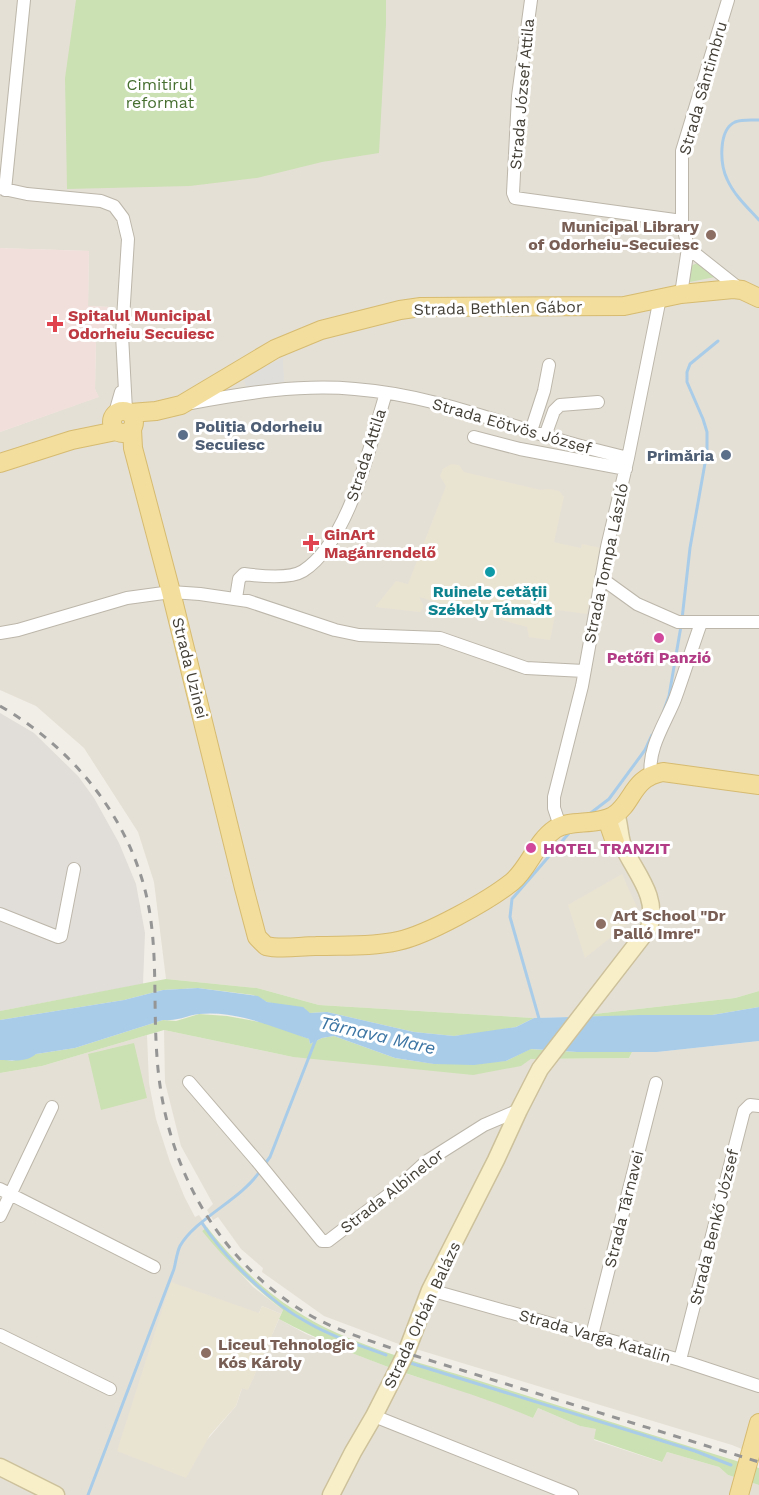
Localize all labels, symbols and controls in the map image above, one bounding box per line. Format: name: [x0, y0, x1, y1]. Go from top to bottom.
street label: Strada József Attila: [506, 18, 538, 170]
street label: Strada Sântimbru: [675, 19, 731, 157]
park label: Cimitirul reformat: [126, 75, 194, 112]
place label: Municipal Library of Odorheiu-Secuiesc: [528, 217, 700, 254]
marker: Municipal Library of Odorheiu-Secuiesc: [704, 228, 718, 242]
street label: Strada Bethlen Gábor: [413, 297, 583, 319]
place label: Spitalul Municipal Odorheiu Secuiesc: [68, 306, 215, 343]
marker: Spitalul Municipal Odorheiu Secuiesc: [46, 315, 64, 333]
street label: Strada Eötvös József: [430, 394, 595, 458]
street label: Strada Attila: [342, 406, 390, 504]
place label: Poliția Odorheiu Secuiesc: [195, 417, 322, 454]
marker: Poliția Odorheiu Secuiesc: [176, 428, 190, 442]
place label: Primăria: [647, 446, 715, 465]
marker: Primăria: [719, 448, 733, 462]
street label: Strada Tompa László: [580, 481, 632, 645]
place label: GinArt Magánrendelő: [324, 525, 437, 562]
marker: GinArt Magánrendelő: [302, 534, 320, 552]
marker: Ruinele cetății Székely Támadt: [483, 565, 497, 579]
place label: Ruinele cetății Székely Támadt: [428, 582, 552, 619]
street label: Strada Uzinei: [168, 615, 212, 721]
marker: Petőfi Panzió: [652, 631, 666, 645]
place label: Petőfi Panzió: [607, 648, 712, 667]
place label: HOTEL TRANZIT: [543, 839, 671, 858]
marker: HOTEL TRANZIT: [524, 841, 538, 855]
place label: Art School "Dr Palló Imre": [613, 906, 726, 943]
marker: Art School "Dr Palló Imre": [594, 917, 608, 931]
water label: Târnava Mare: [318, 1011, 438, 1059]
street label: Strada Albinelor: [337, 1145, 448, 1237]
street label: Strada Benkő József: [685, 1146, 743, 1307]
street label: Strada Târnavei: [600, 1148, 648, 1270]
street label: Strada Orbán Balázs: [380, 1239, 464, 1391]
street label: Strada Varga Katalin: [517, 1305, 673, 1367]
place label: Liceul Tehnologic Kós Károly: [218, 1335, 355, 1372]
marker: Liceul Tehnologic Kós Károly: [199, 1346, 213, 1360]

